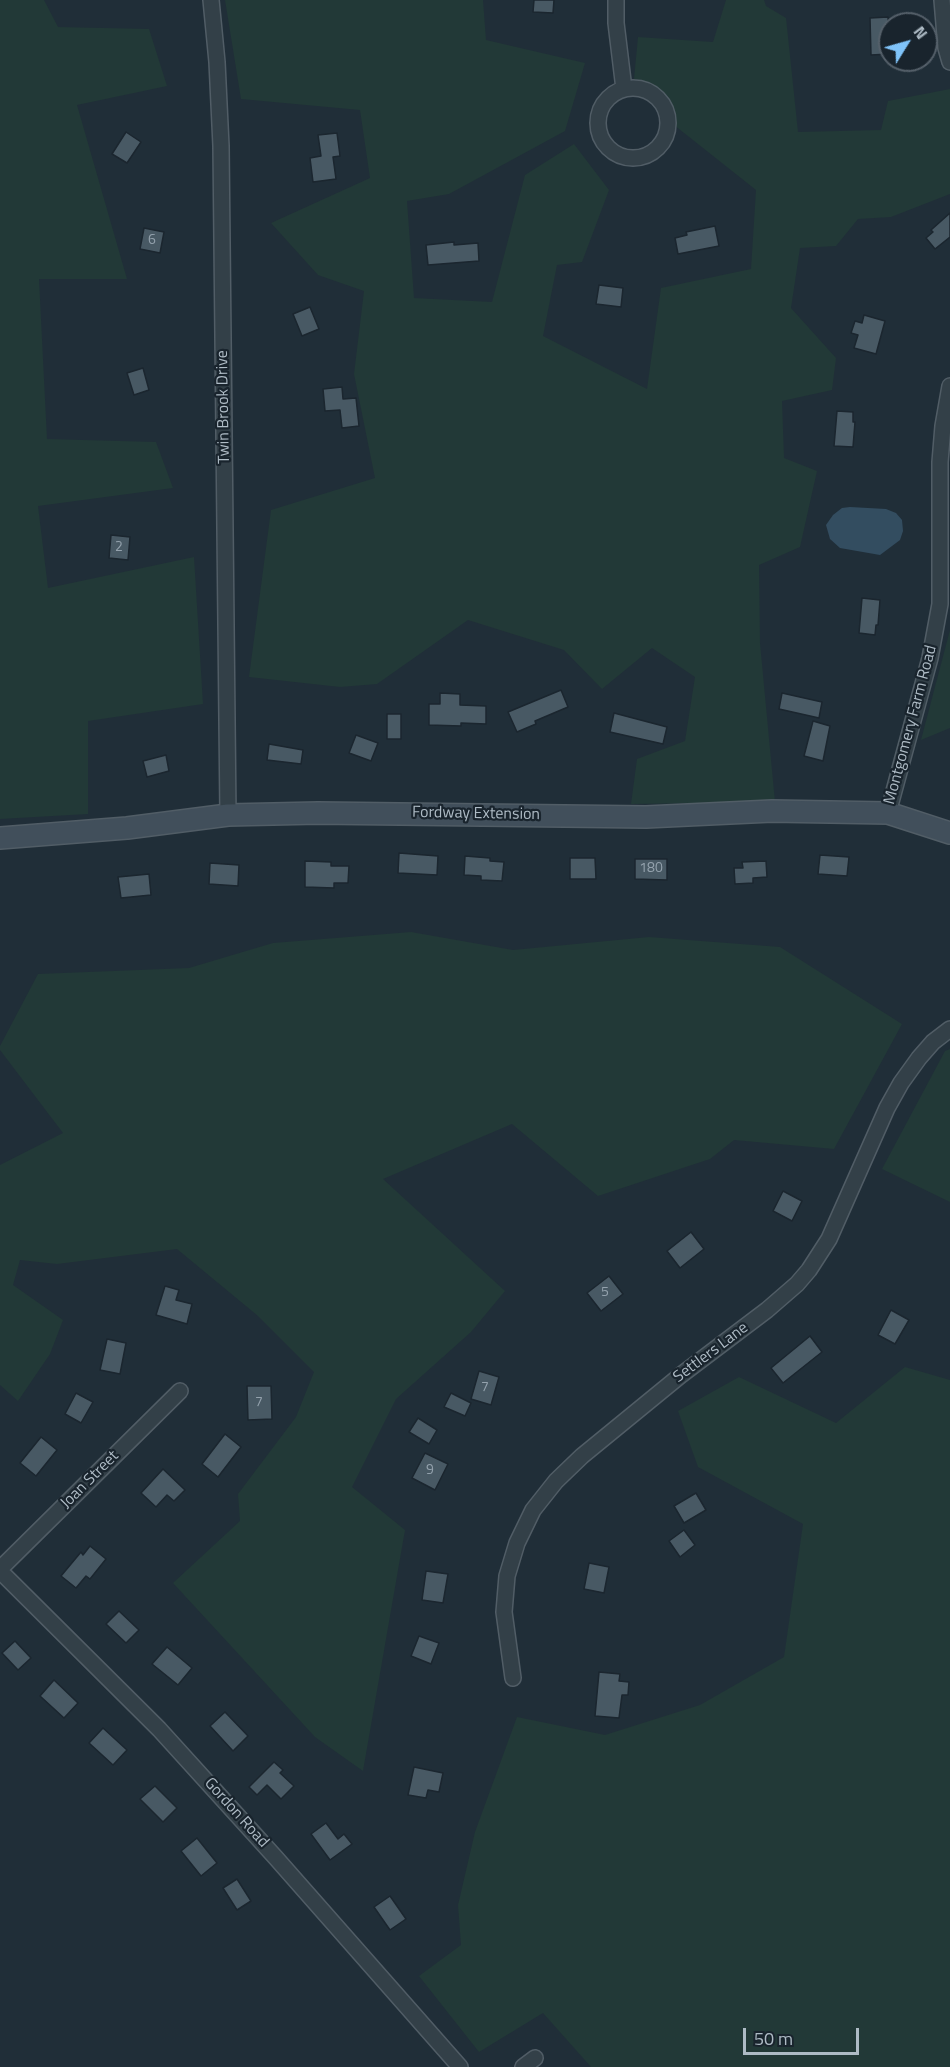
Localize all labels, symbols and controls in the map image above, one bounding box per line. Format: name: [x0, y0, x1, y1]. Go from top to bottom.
north arrow: [878, 12, 938, 72]
text: N: [908, 21, 934, 44]
house number: 6: [148, 233, 156, 249]
street label: Twin Brook Drive: [213, 350, 235, 464]
house number: 2: [115, 540, 123, 556]
street label: Montgomery Farm Road: [881, 643, 941, 807]
street label: Fordway Extension: [412, 803, 540, 825]
house number: 180: [639, 861, 663, 877]
house number: 5: [601, 1285, 609, 1301]
street label: Settlers Lane: [670, 1319, 752, 1387]
house number: 7: [481, 1380, 489, 1396]
house number: 7: [255, 1395, 263, 1411]
street label: Joan Street: [57, 1447, 123, 1513]
house number: 9: [426, 1463, 434, 1479]
street label: Gordon Road: [200, 1774, 272, 1852]
scale bar: [746, 2016, 862, 2054]
text: 50 m: [754, 2025, 793, 2052]

